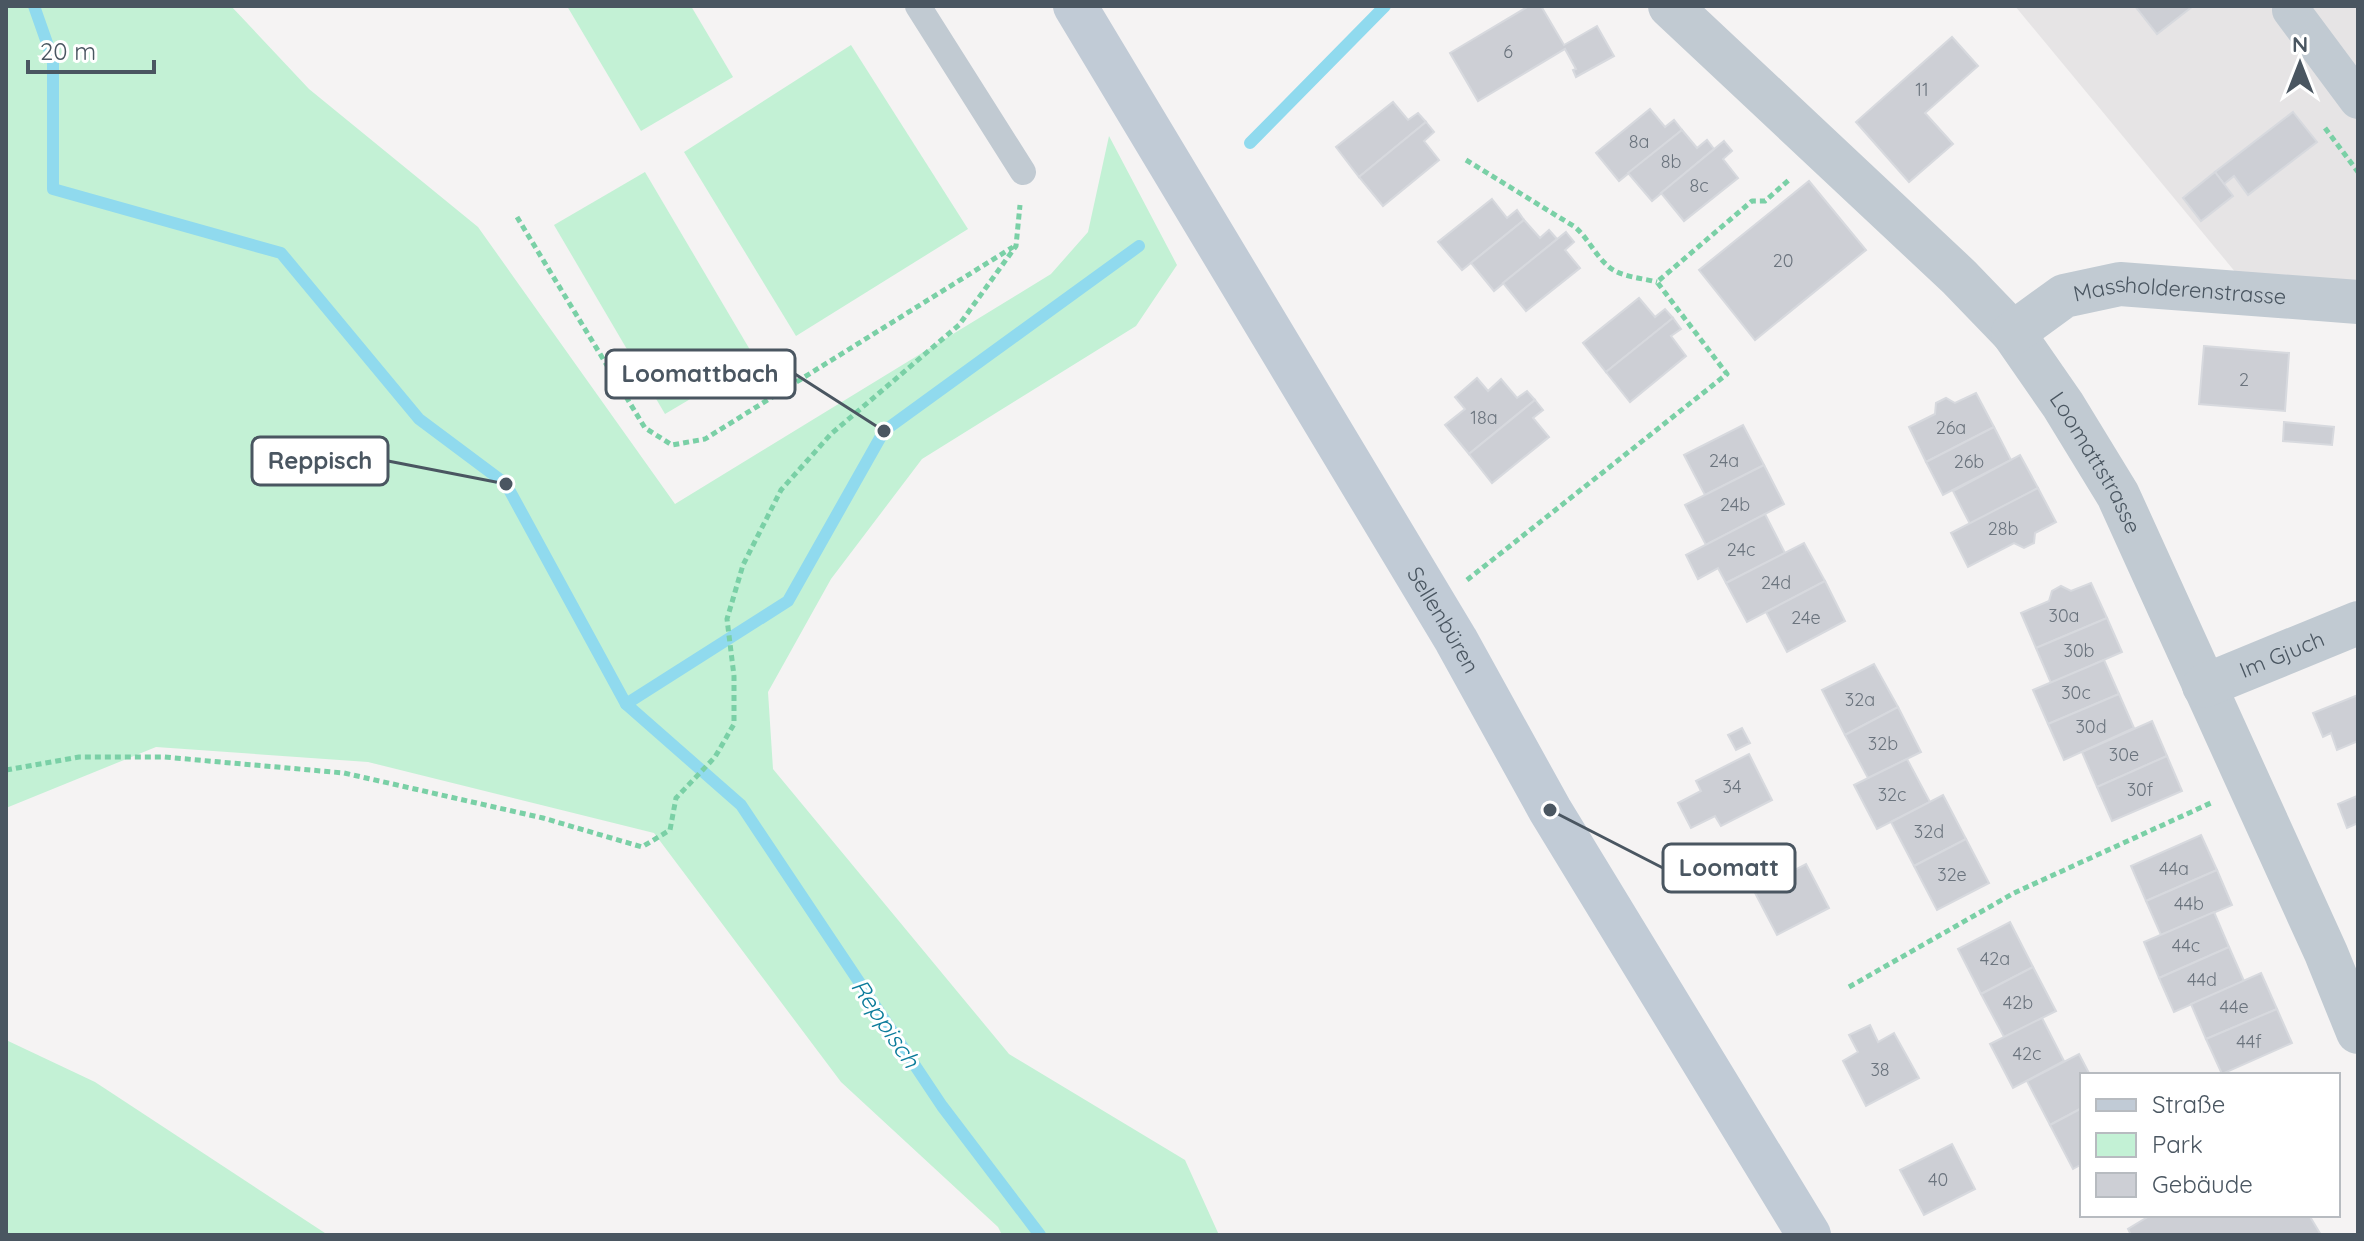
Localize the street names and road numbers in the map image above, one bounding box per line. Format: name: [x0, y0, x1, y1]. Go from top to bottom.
street label: Massholderenstrasse: [2071, 269, 2287, 311]
street label: Loomattstrasse: [2044, 386, 2148, 538]
street label: Sellenbüren: [1401, 562, 1486, 678]
street label: Im Gjuch: [2235, 624, 2328, 684]

